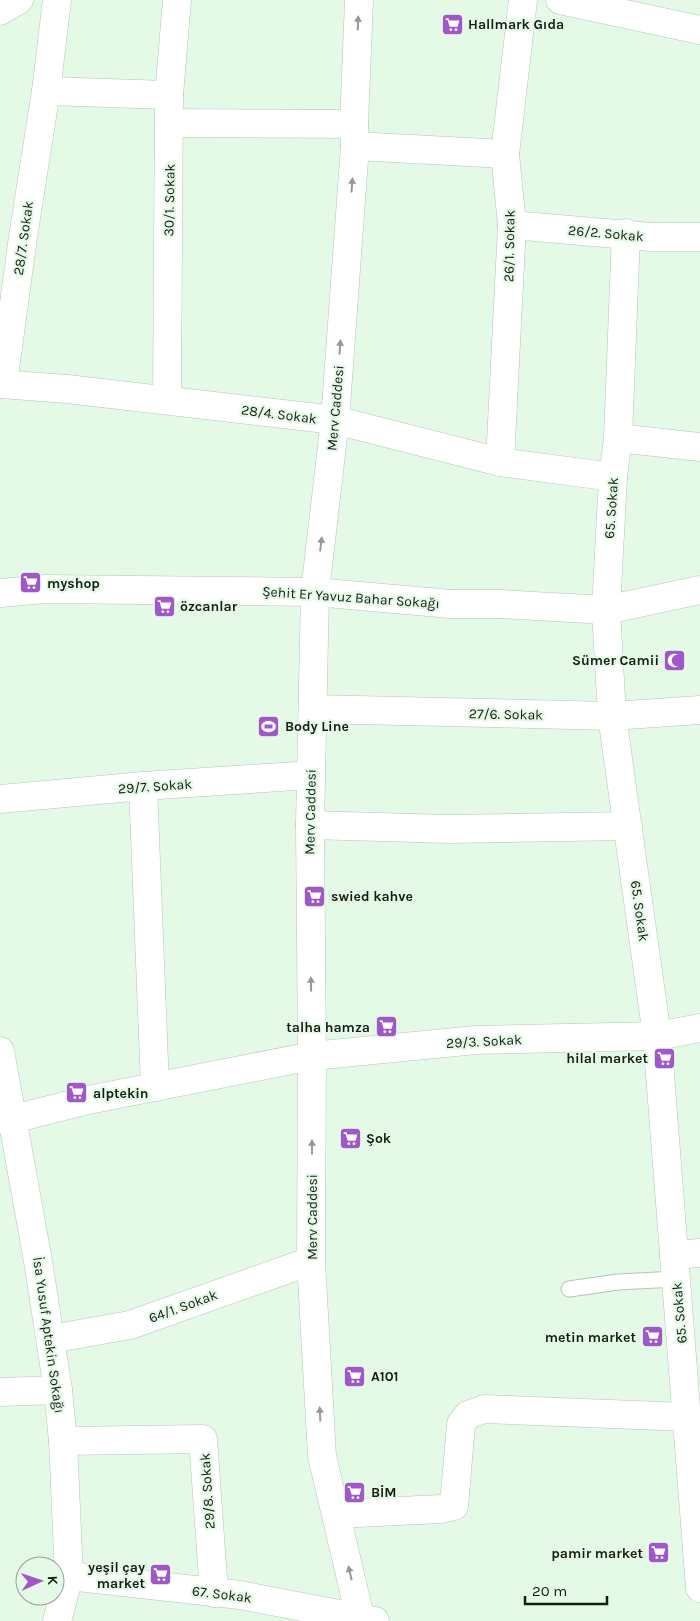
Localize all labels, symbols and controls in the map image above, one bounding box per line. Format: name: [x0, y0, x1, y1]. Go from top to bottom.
supermarket icon: Hallmark Gıda: [440, 12, 464, 36]
one-way arrow: [355, 15, 363, 31]
place label: Hallmark Gıda: [468, 16, 564, 33]
street label: 30/1. Sokak: [160, 163, 179, 236]
one-way arrow: [348, 177, 356, 193]
street label: 28/7. Sokak: [10, 200, 37, 276]
street label: 26/1. Sokak: [500, 210, 519, 282]
street label: 26/2. Sokak: [568, 222, 645, 245]
one-way arrow: [337, 339, 345, 355]
street label: Merv Caddesi: [323, 364, 348, 452]
street label: 28/4. Sokak: [240, 401, 318, 428]
street label: 65. Sokak: [601, 477, 622, 539]
one-way arrow: [317, 535, 325, 551]
supermarket icon: myshop: [19, 571, 43, 595]
place label: myshop: [47, 575, 100, 592]
street label: Şehit Er Yavuz Bahar Sokağı: [262, 583, 440, 612]
supermarket icon: özcanlar: [152, 594, 176, 618]
place label: özcanlar: [180, 598, 238, 615]
mosque icon: Sümer Camii: [663, 648, 687, 672]
place label: Sümer Camii: [572, 652, 659, 669]
street label: 27/6. Sokak: [469, 705, 543, 724]
sports icon: Body Line: [257, 714, 281, 738]
place label: Body Line: [285, 718, 349, 735]
street label: Merv Caddesi: [301, 769, 320, 855]
street label: 29/7. Sokak: [117, 775, 193, 798]
street label: 65. Sokak: [627, 880, 652, 943]
supermarket icon: swied kahve: [303, 884, 327, 908]
place label: swied kahve: [331, 888, 413, 905]
one-way arrow: [307, 976, 315, 992]
supermarket icon: talha hamza: [374, 1015, 398, 1039]
place label: talha hamza: [286, 1019, 370, 1036]
street label: 29/3. Sokak: [446, 1031, 523, 1052]
supermarket icon: hilal market: [652, 1046, 676, 1070]
place label: hilal market: [566, 1050, 648, 1067]
supermarket icon: alptekin: [65, 1081, 89, 1105]
place label: alptekin: [93, 1085, 149, 1102]
supermarket icon: Şok: [338, 1126, 362, 1150]
place label: Şok: [366, 1130, 392, 1147]
one-way arrow: [308, 1139, 316, 1155]
street label: Merv Caddesi: [304, 1174, 321, 1260]
street label: İsa Yusuf Aptekin Sokağı: [29, 1256, 68, 1414]
street label: 65. Sokak: [668, 1282, 691, 1344]
street label: 64/1. Sokak: [146, 1286, 220, 1327]
supermarket icon: metin market: [640, 1325, 664, 1349]
place label: metin market: [545, 1329, 636, 1346]
supermarket icon: A101: [343, 1364, 367, 1388]
place label: A101: [371, 1368, 399, 1385]
one-way arrow: [316, 1406, 324, 1422]
street label: 29/8. Sokak: [196, 1452, 219, 1530]
supermarket icon: BİM: [343, 1480, 367, 1504]
place label: BİM: [371, 1484, 397, 1501]
supermarket icon: pamir market: [647, 1541, 671, 1565]
place label: pamir market: [551, 1545, 643, 1562]
north arrow: [15, 1556, 65, 1606]
place label: yeşil çay market: [88, 1559, 145, 1592]
supermarket icon: yeşil çay market: [149, 1563, 173, 1587]
one-way arrow: [346, 1566, 354, 1581]
scale bar: [525, 1574, 608, 1606]
text: K: [44, 1575, 61, 1586]
street label: 67. Sokak: [191, 1582, 253, 1607]
text: 20 m: [532, 1582, 567, 1600]

